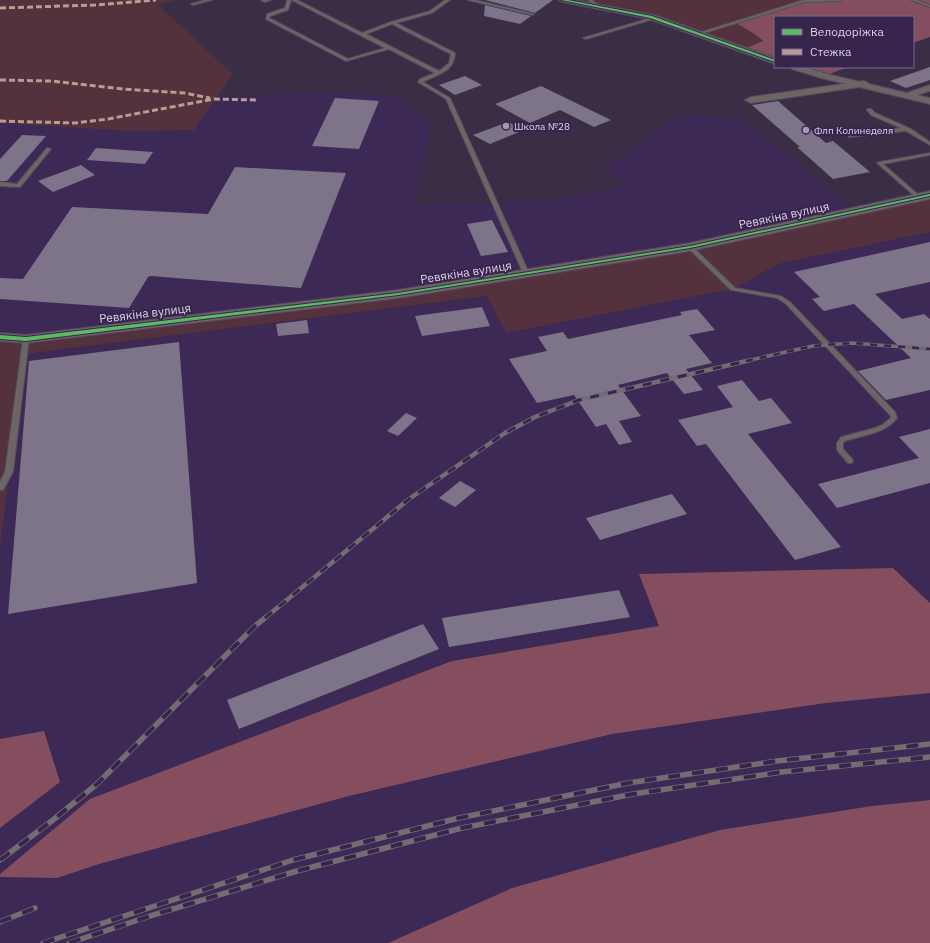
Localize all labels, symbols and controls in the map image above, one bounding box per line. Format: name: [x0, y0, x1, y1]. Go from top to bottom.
legend: [774, 16, 914, 68]
text: Велодоріжка: [810, 24, 884, 39]
text: Стежка: [810, 44, 852, 59]
place label: Школа №28: [514, 120, 570, 133]
marker: Школа №28: [501, 121, 511, 131]
place label: Флп Колинеделя: [814, 124, 893, 137]
marker: Флп Колинеделя: [801, 125, 811, 135]
street label: Ревякіна вулиця: [737, 198, 831, 232]
street label: Ревякіна вулиця: [419, 257, 513, 287]
street label: Ревякіна вулиця: [98, 300, 192, 326]

